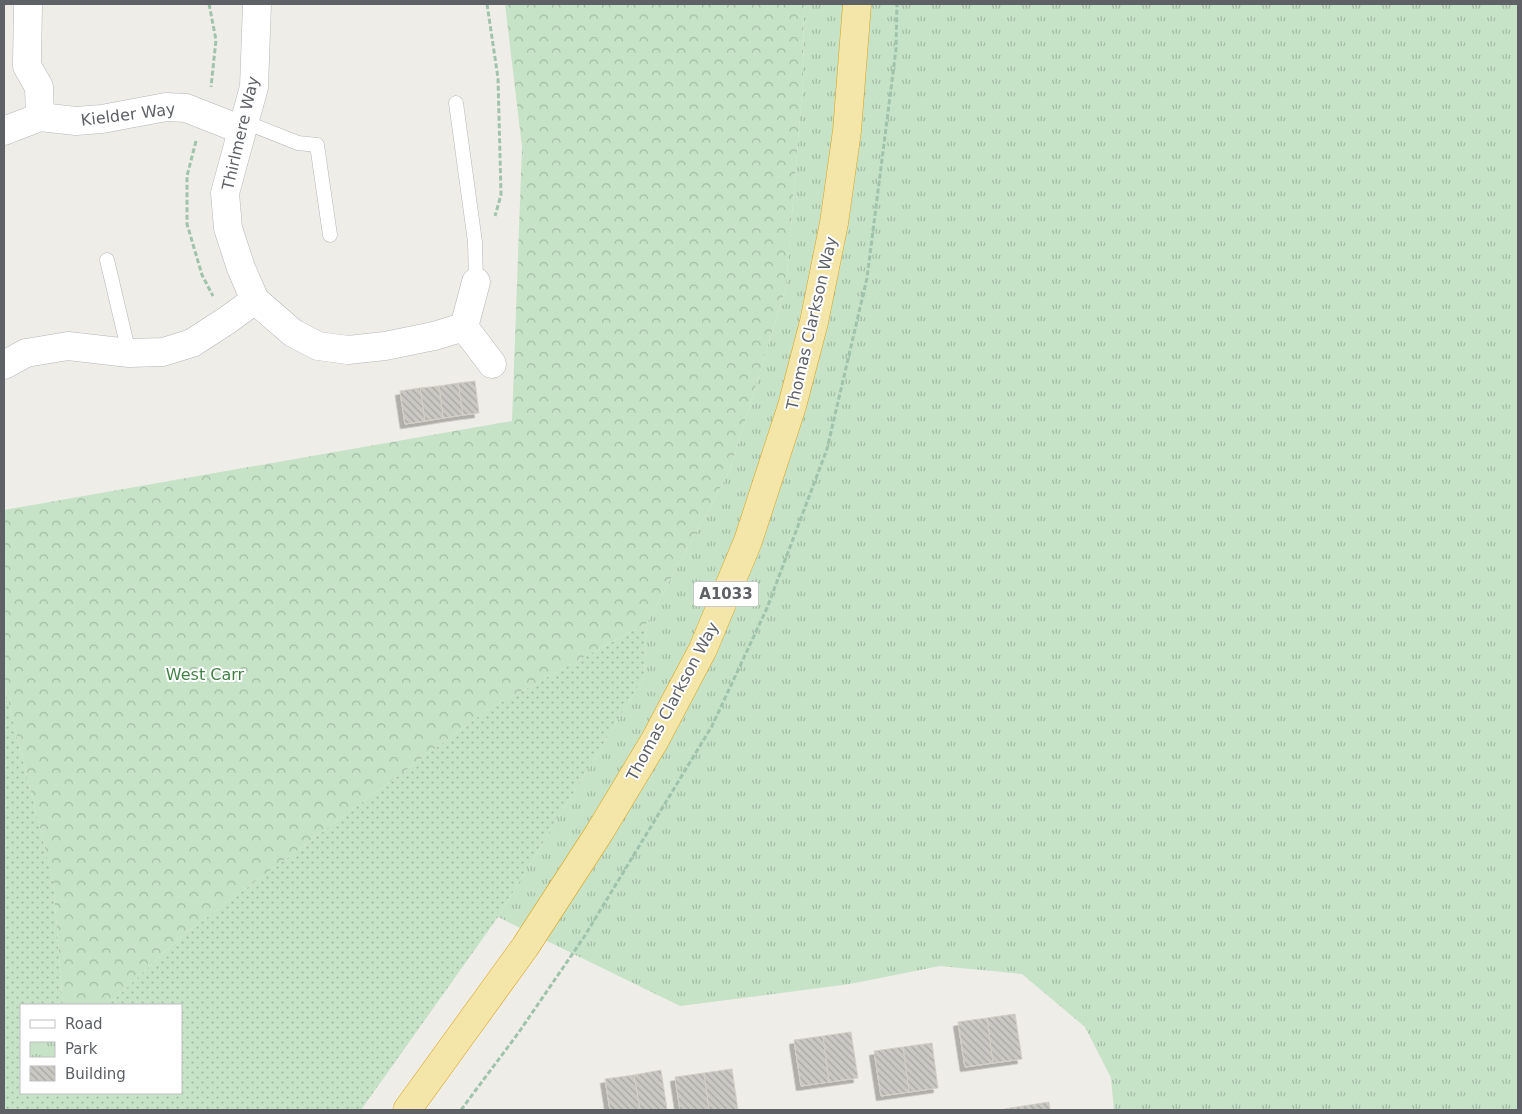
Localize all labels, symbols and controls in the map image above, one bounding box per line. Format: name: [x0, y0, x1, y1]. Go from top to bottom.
street label: Thirlmere Way: [218, 74, 263, 193]
street label: Kielder Way: [80, 99, 176, 130]
street label: Thomas Clarkson Way: [782, 235, 841, 413]
road number: A1033: [694, 582, 758, 606]
street label: Thomas Clarkson Way: [622, 619, 722, 785]
park label: West Carr: [166, 665, 245, 684]
legend: [20, 1004, 182, 1094]
text: Road: [65, 1015, 103, 1033]
text: Park: [65, 1040, 98, 1058]
text: Building: [65, 1065, 126, 1083]

